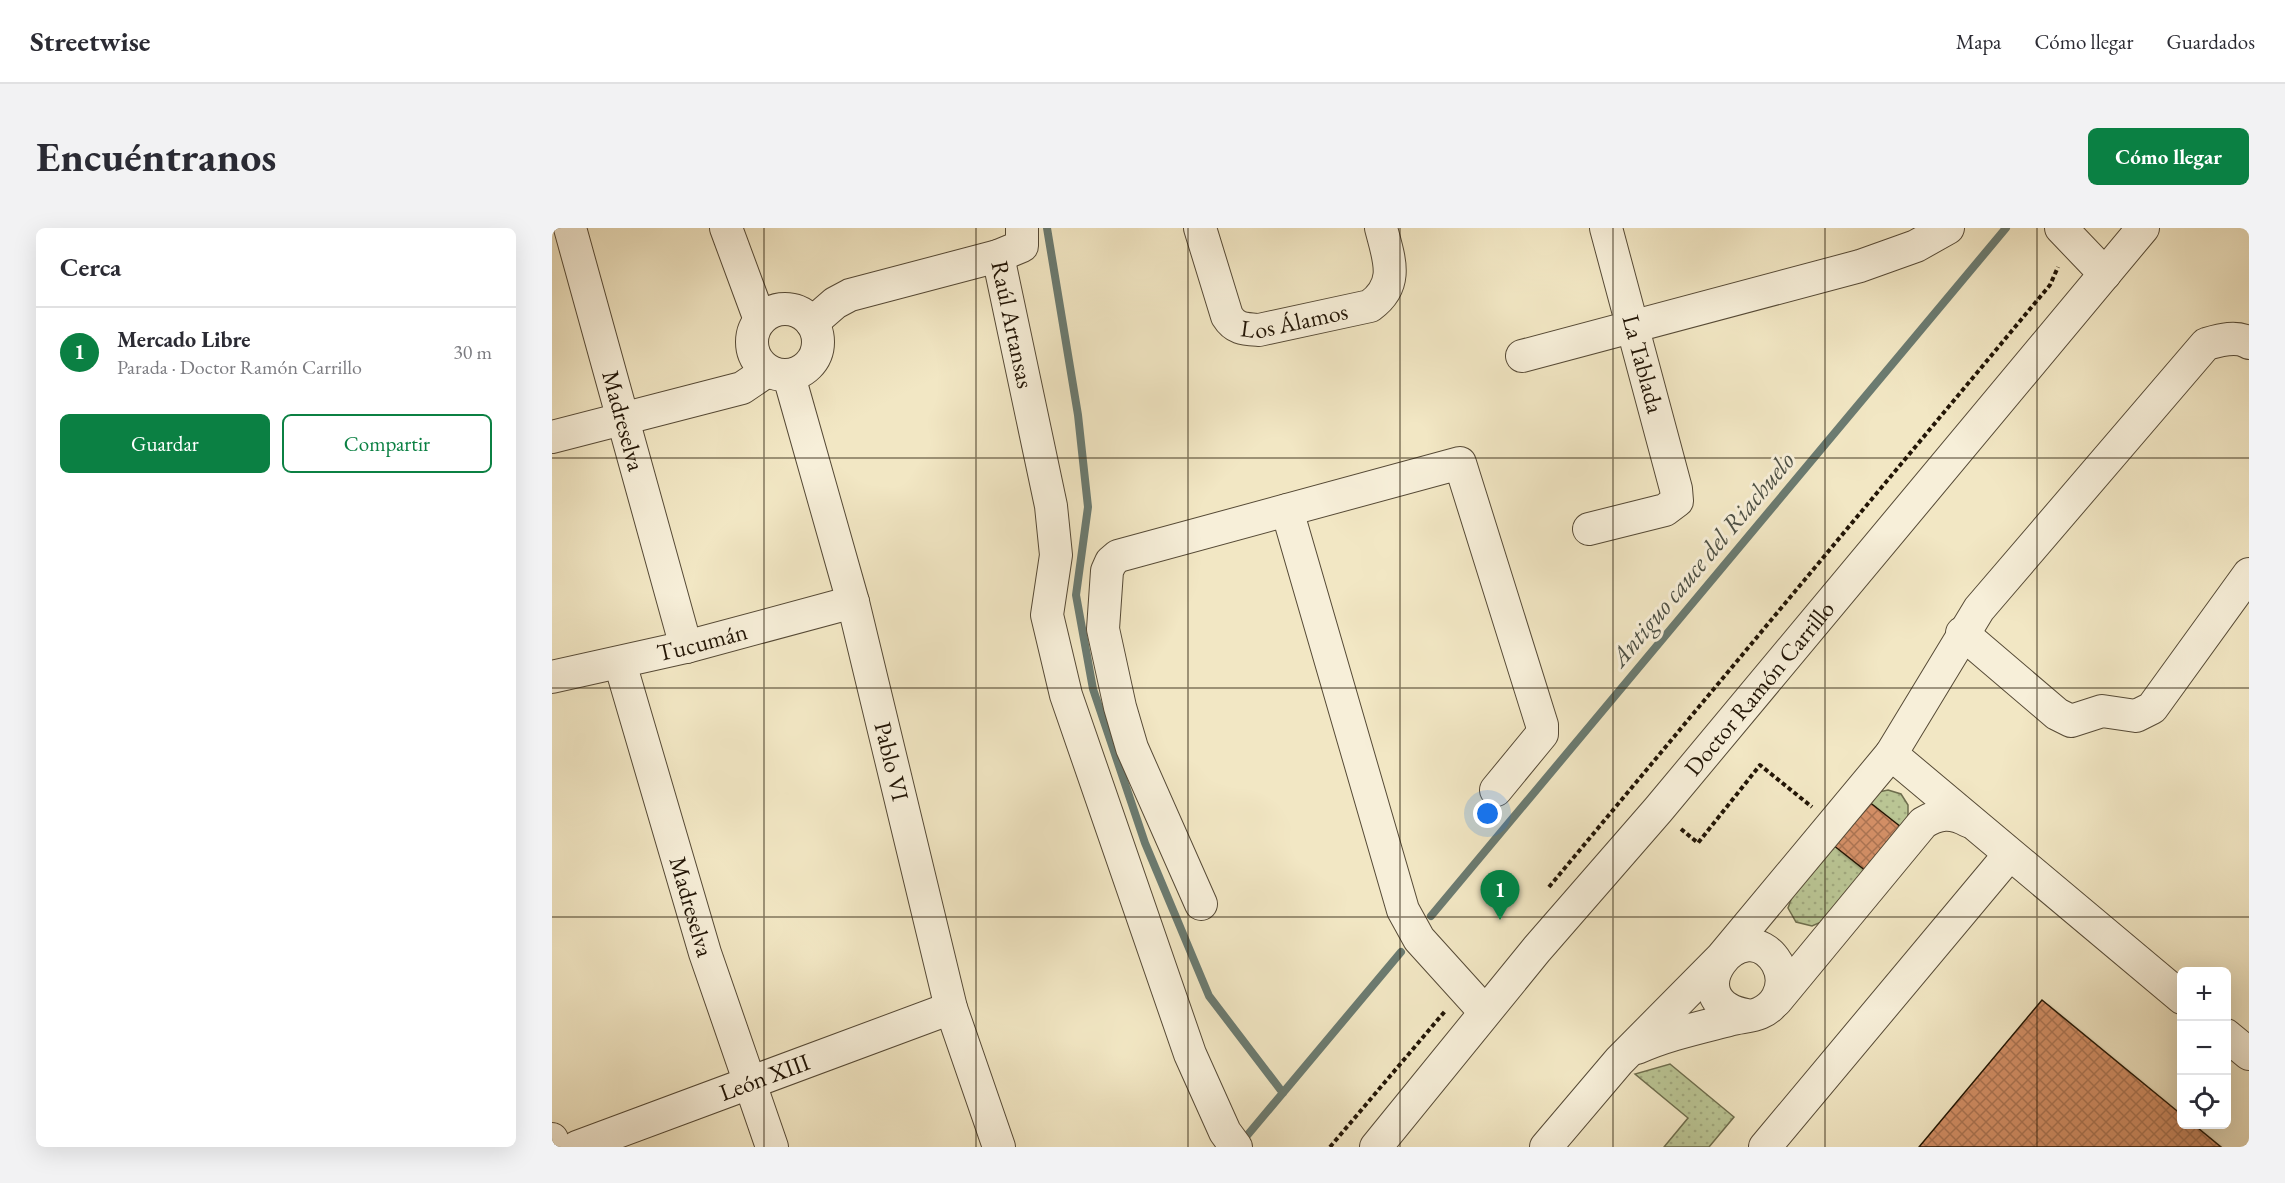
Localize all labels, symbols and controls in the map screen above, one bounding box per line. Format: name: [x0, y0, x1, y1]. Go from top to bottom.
text: Streetwise: [30, 23, 150, 59]
text: Mapa: [1956, 28, 2001, 55]
text: Cómo llegar: [2034, 28, 2133, 55]
text: Guardados: [2166, 28, 2255, 55]
button: Cómo llegar: [2088, 128, 2249, 185]
text: Encuéntranos: [36, 129, 276, 184]
text: Cerca: [60, 250, 121, 284]
street label: Raúl Artansas: [984, 258, 1042, 391]
street label: Los Álamos: [1239, 295, 1351, 346]
street label: La Tablada: [1615, 311, 1672, 417]
text: Mercado Libre: [117, 325, 251, 354]
text: 1: [74, 339, 85, 365]
text: 30 m: [453, 339, 492, 365]
text: Parada · Doctor Ramón Carrillo: [117, 354, 362, 380]
street label: Madreselva: [595, 367, 653, 475]
button: Guardar: [60, 414, 270, 473]
button: Compartir: [282, 414, 492, 473]
water label: Antiguo cauce del Riachuelo: [1601, 444, 1802, 675]
street label: Doctor Ramón Carrillo: [1677, 594, 1841, 782]
street label: Tucumán: [654, 615, 751, 668]
street label: Pablo VI: [867, 719, 916, 804]
your location: [1473, 799, 1502, 828]
street label: Madreselva: [663, 853, 721, 961]
pin: 1: [1480, 870, 1520, 920]
map controls: [2177, 967, 2231, 1129]
button: +: [2177, 967, 2231, 1021]
button: −: [2177, 1021, 2231, 1075]
street label: León XIII: [715, 1046, 814, 1108]
button: locate: [2177, 1075, 2231, 1129]

